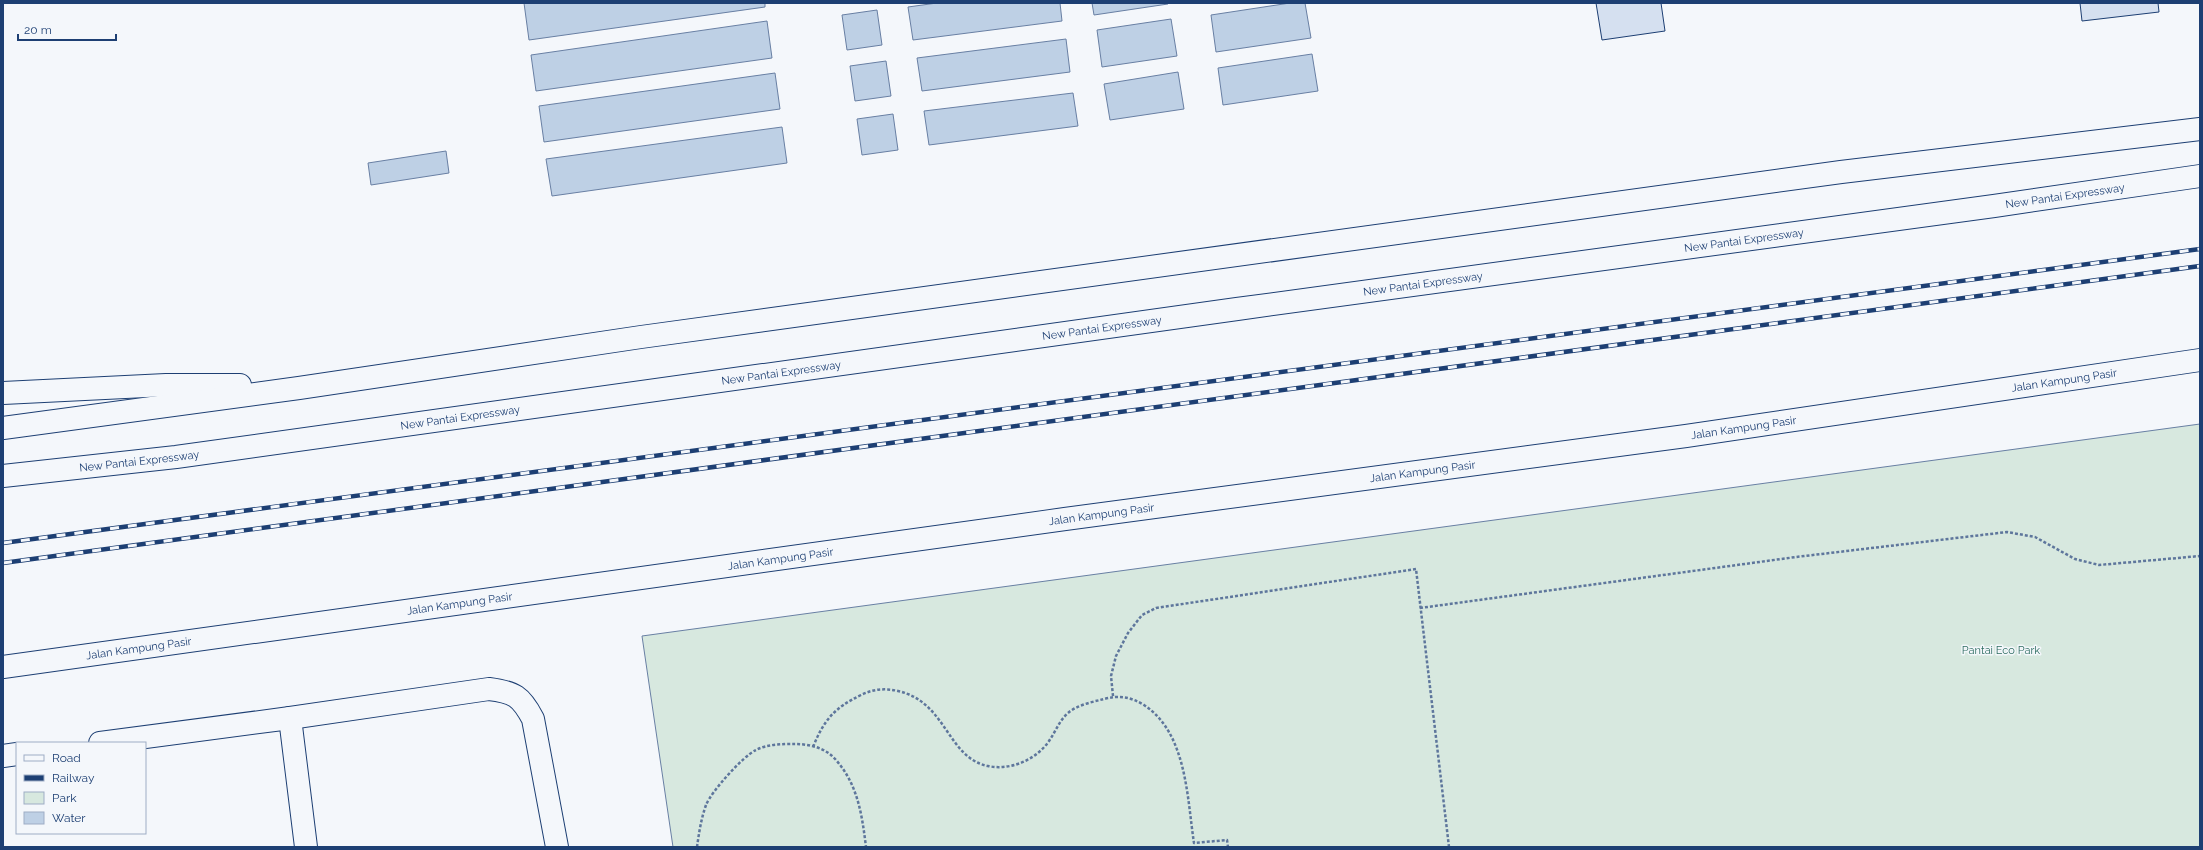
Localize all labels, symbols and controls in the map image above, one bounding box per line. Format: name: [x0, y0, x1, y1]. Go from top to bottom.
scale bar: [18, 16, 116, 42]
text: 20 m: [24, 23, 52, 37]
street label: New Pantai Expressway: [2004, 181, 2126, 211]
street label: New Pantai Expressway: [1683, 225, 1805, 255]
street label: New Pantai Expressway: [1362, 269, 1484, 298]
street label: New Pantai Expressway: [1041, 313, 1163, 343]
street label: New Pantai Expressway: [721, 358, 842, 387]
street label: Jalan Kampung Pasir: [2011, 366, 2118, 394]
street label: New Pantai Expressway: [400, 403, 521, 432]
street label: Jalan Kampung Pasir: [1690, 413, 1797, 442]
street label: New Pantai Expressway: [79, 447, 200, 474]
street label: Jalan Kampung Pasir: [1369, 458, 1476, 485]
street label: Jalan Kampung Pasir: [1048, 501, 1155, 528]
street label: Jalan Kampung Pasir: [727, 545, 834, 572]
street label: Jalan Kampung Pasir: [406, 590, 513, 617]
street label: Jalan Kampung Pasir: [85, 634, 192, 662]
park label: Pantai Eco Park: [1962, 644, 2040, 657]
legend: [16, 742, 146, 834]
text: Road: [52, 751, 81, 765]
text: Railway: [52, 771, 95, 785]
text: Park: [52, 791, 77, 805]
text: Water: [52, 811, 86, 825]

